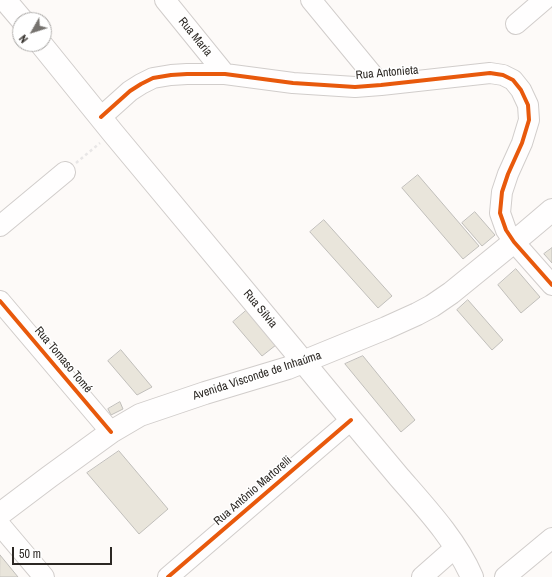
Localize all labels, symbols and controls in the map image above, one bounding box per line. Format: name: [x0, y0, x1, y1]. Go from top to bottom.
north arrow: [12, 12, 52, 52]
street label: Rua Maria: [175, 15, 215, 59]
text: N: [16, 32, 31, 46]
street label: Rua Antonieta: [355, 63, 419, 83]
street label: Rua Sílvia: [240, 287, 280, 331]
street label: Rua Tomaso Tomé: [31, 324, 95, 396]
street label: Avenida Visconde de Inhaúma: [191, 348, 323, 404]
street label: Rua Antônio Martorelli: [211, 453, 295, 529]
scale bar: [14, 539, 114, 565]
text: 50 m: [19, 546, 41, 562]

